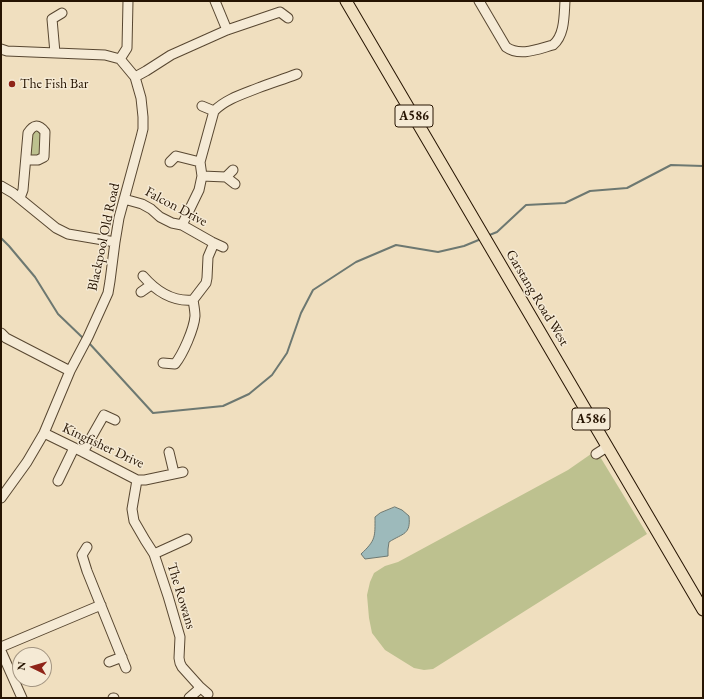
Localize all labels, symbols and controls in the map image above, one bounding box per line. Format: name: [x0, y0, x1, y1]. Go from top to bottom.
place label: The Fish Bar: [20, 76, 88, 92]
marker: The Fish Bar: [7, 79, 17, 89]
road number: A586: [395, 105, 433, 127]
street label: Blackpool Old Road: [84, 182, 124, 292]
street label: Falcon Drive: [142, 184, 210, 230]
street label: Garstang Road West: [502, 247, 572, 349]
road number: A586: [572, 408, 610, 430]
street label: Kingfisher Drive: [59, 420, 147, 472]
street label: The Rowans: [163, 561, 199, 631]
north arrow: [12, 647, 52, 687]
text: N: [14, 661, 28, 671]

